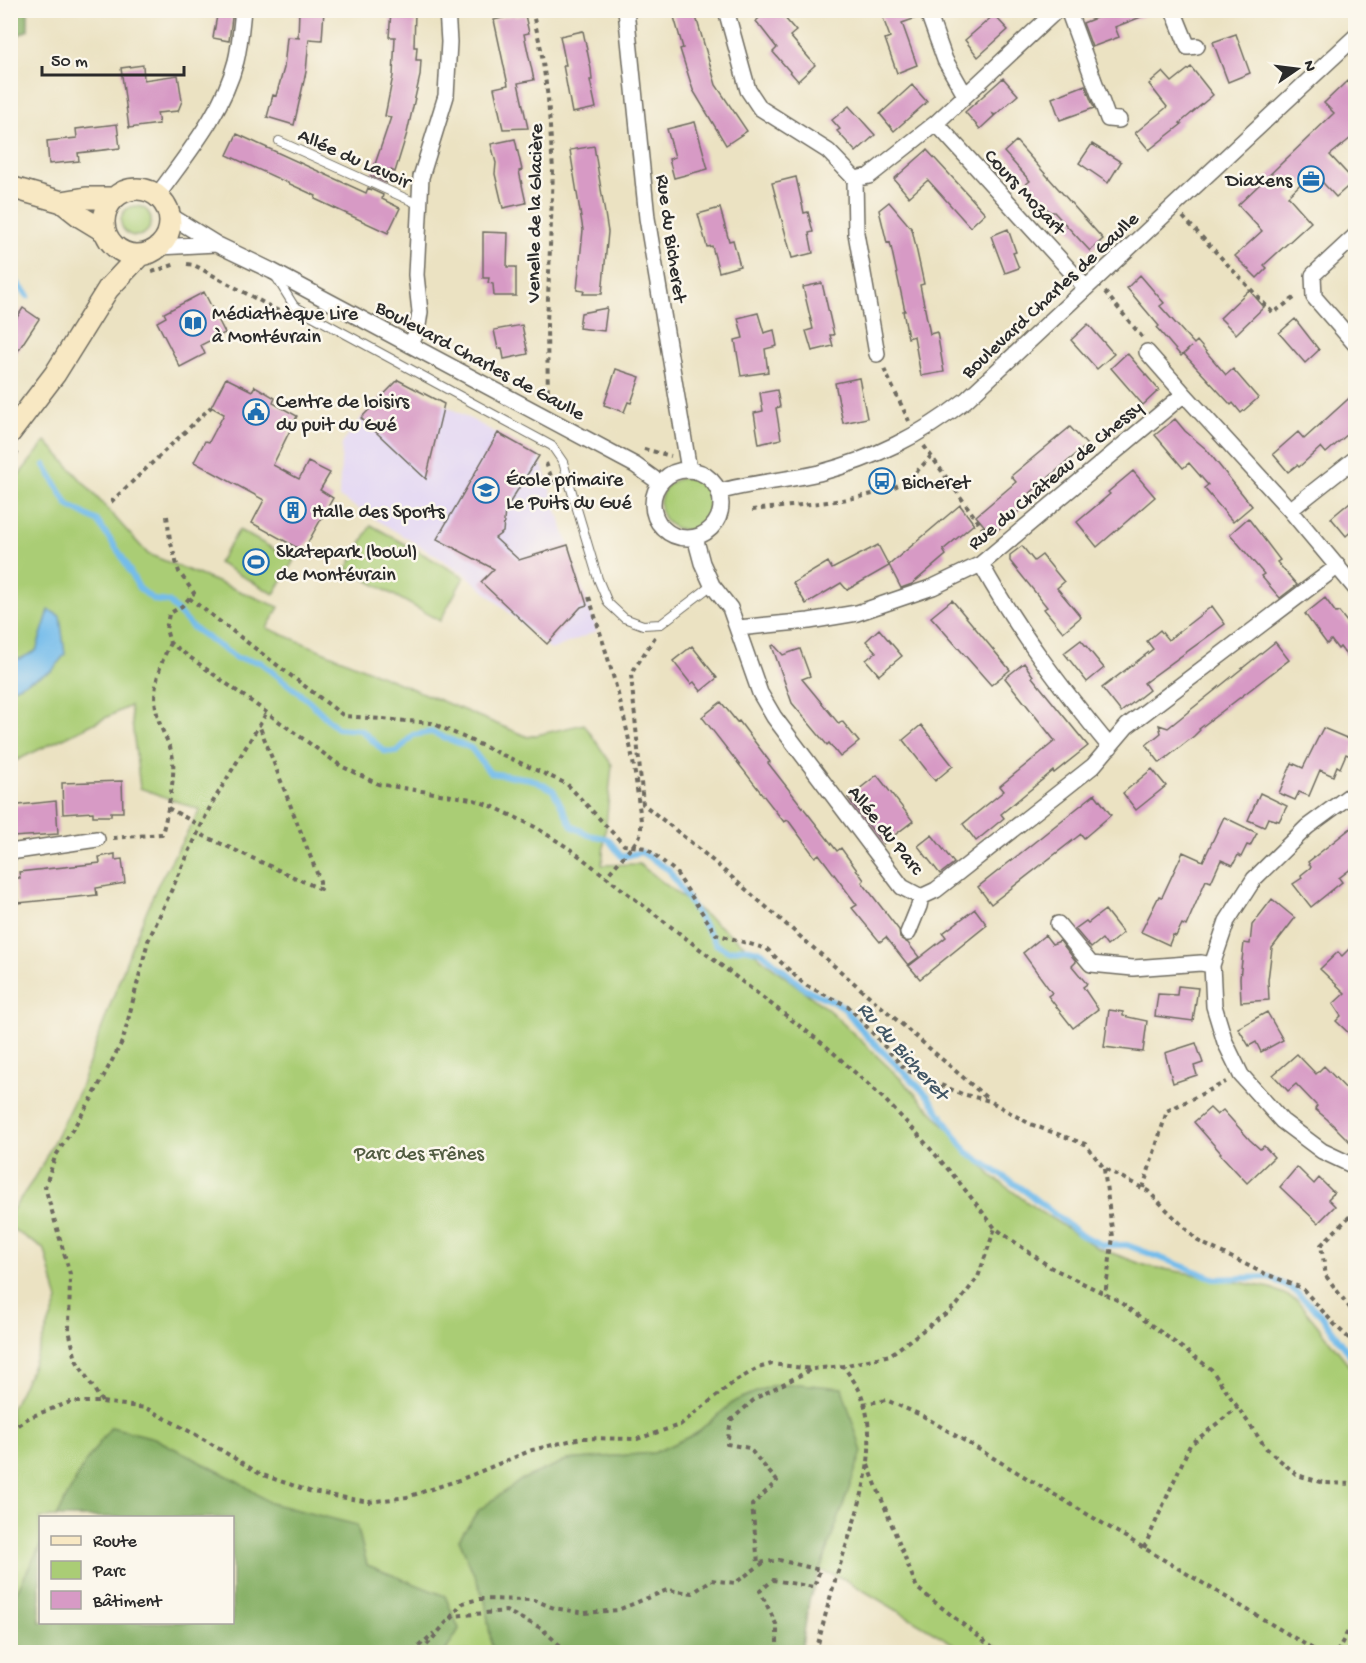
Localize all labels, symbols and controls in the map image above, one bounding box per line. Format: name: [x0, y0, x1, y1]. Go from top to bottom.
scale bar: [42, 39, 184, 77]
north arrow: [1267, 39, 1327, 99]
text: 50 m: [51, 52, 88, 73]
text: N: [1298, 59, 1319, 74]
street label: Venelle de la Glacière: [523, 123, 550, 304]
street label: Allée du Lavoir: [294, 125, 415, 196]
street label: Cours Mozart: [978, 146, 1070, 243]
office icon: Diaxens: [1296, 164, 1326, 194]
place label: Diaxens: [1224, 171, 1293, 194]
street label: Rue du Bicheret: [649, 173, 690, 306]
street label: Boulevard Charles de Gaulle: [957, 208, 1145, 385]
street label: Boulevard Charles de Gaulle: [370, 297, 589, 427]
place label: Médiathèque Lire à Montévrain: [212, 304, 359, 350]
library icon: Médiathèque Lire à Montévrain: [178, 308, 208, 338]
place label: Centre de loisirs du puit du Gué: [276, 392, 410, 438]
public building icon: Centre de loisirs du puit du Gué: [241, 397, 271, 427]
street label: Rue du Château de Chessy: [964, 397, 1148, 556]
bus stop icon: Bicheret: [867, 466, 897, 496]
place label: École primaire Le Puits du Gué: [506, 469, 632, 516]
place label: Bicheret: [901, 473, 972, 496]
school or university icon: École primaire Le Puits du Gué: [471, 475, 501, 505]
building icon: Halle des Sports: [278, 495, 308, 525]
place label: Halle des Sports: [312, 502, 445, 525]
place label: Skatepark (bowl) de Montévrain: [276, 542, 418, 588]
sports icon: Skatepark (bowl) de Montévrain: [241, 547, 271, 577]
street label: Allée du Parc: [841, 782, 928, 881]
water label: Ru du Bicheret: [851, 998, 955, 1109]
park label: Parc des Frênes: [353, 1144, 484, 1167]
legend: [39, 1516, 234, 1624]
text: Route: [93, 1532, 138, 1553]
text: Parc: [92, 1562, 126, 1583]
text: Bâtiment: [92, 1592, 163, 1613]

